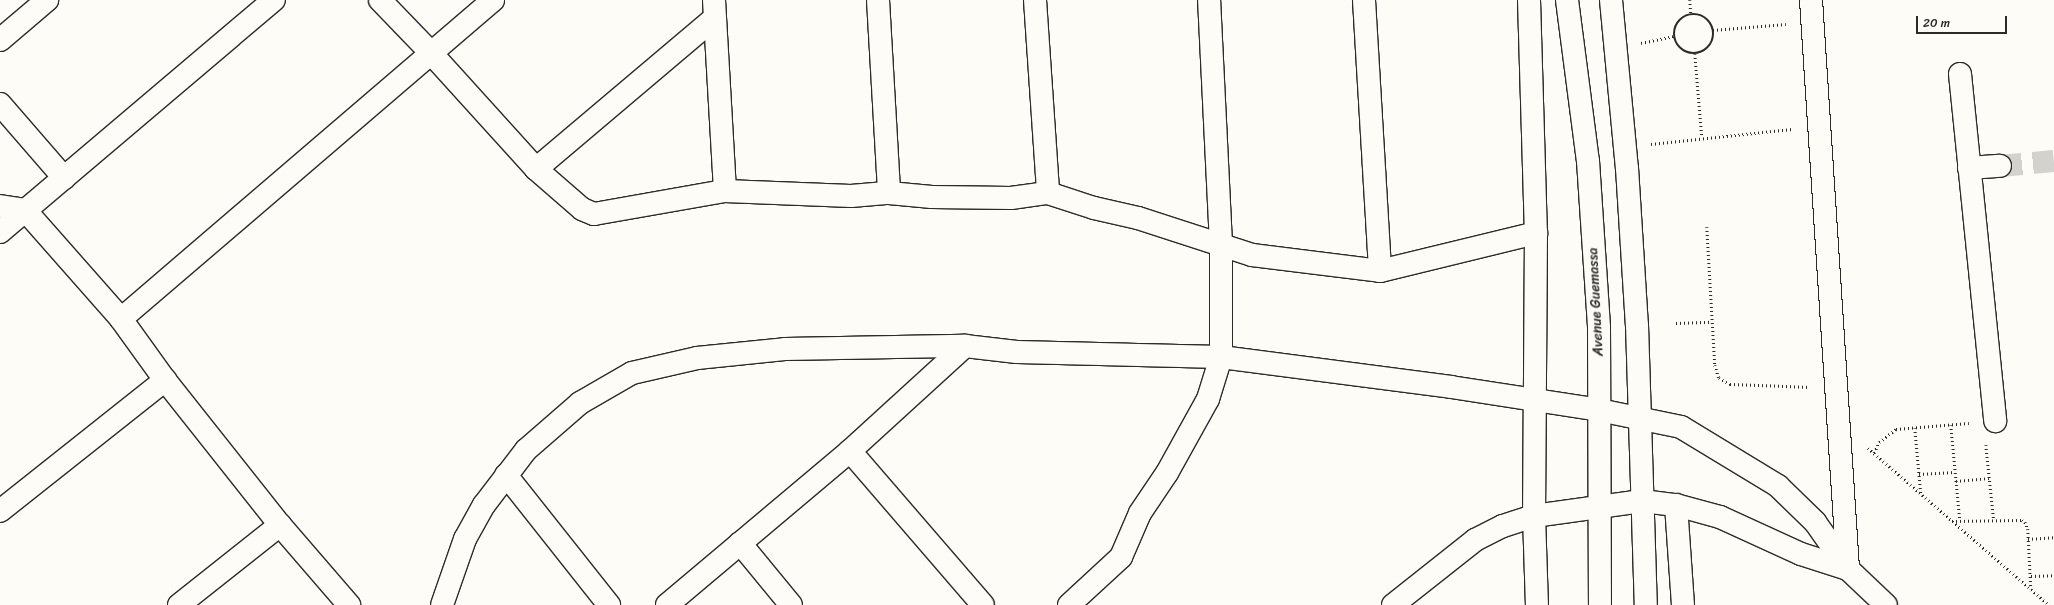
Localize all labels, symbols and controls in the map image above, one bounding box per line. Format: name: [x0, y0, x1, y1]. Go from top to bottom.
scale bar: [1918, 8, 2009, 34]
text: 20 m: [1923, 12, 1950, 34]
street label: Avenue Guemassa: [1585, 247, 1607, 357]

